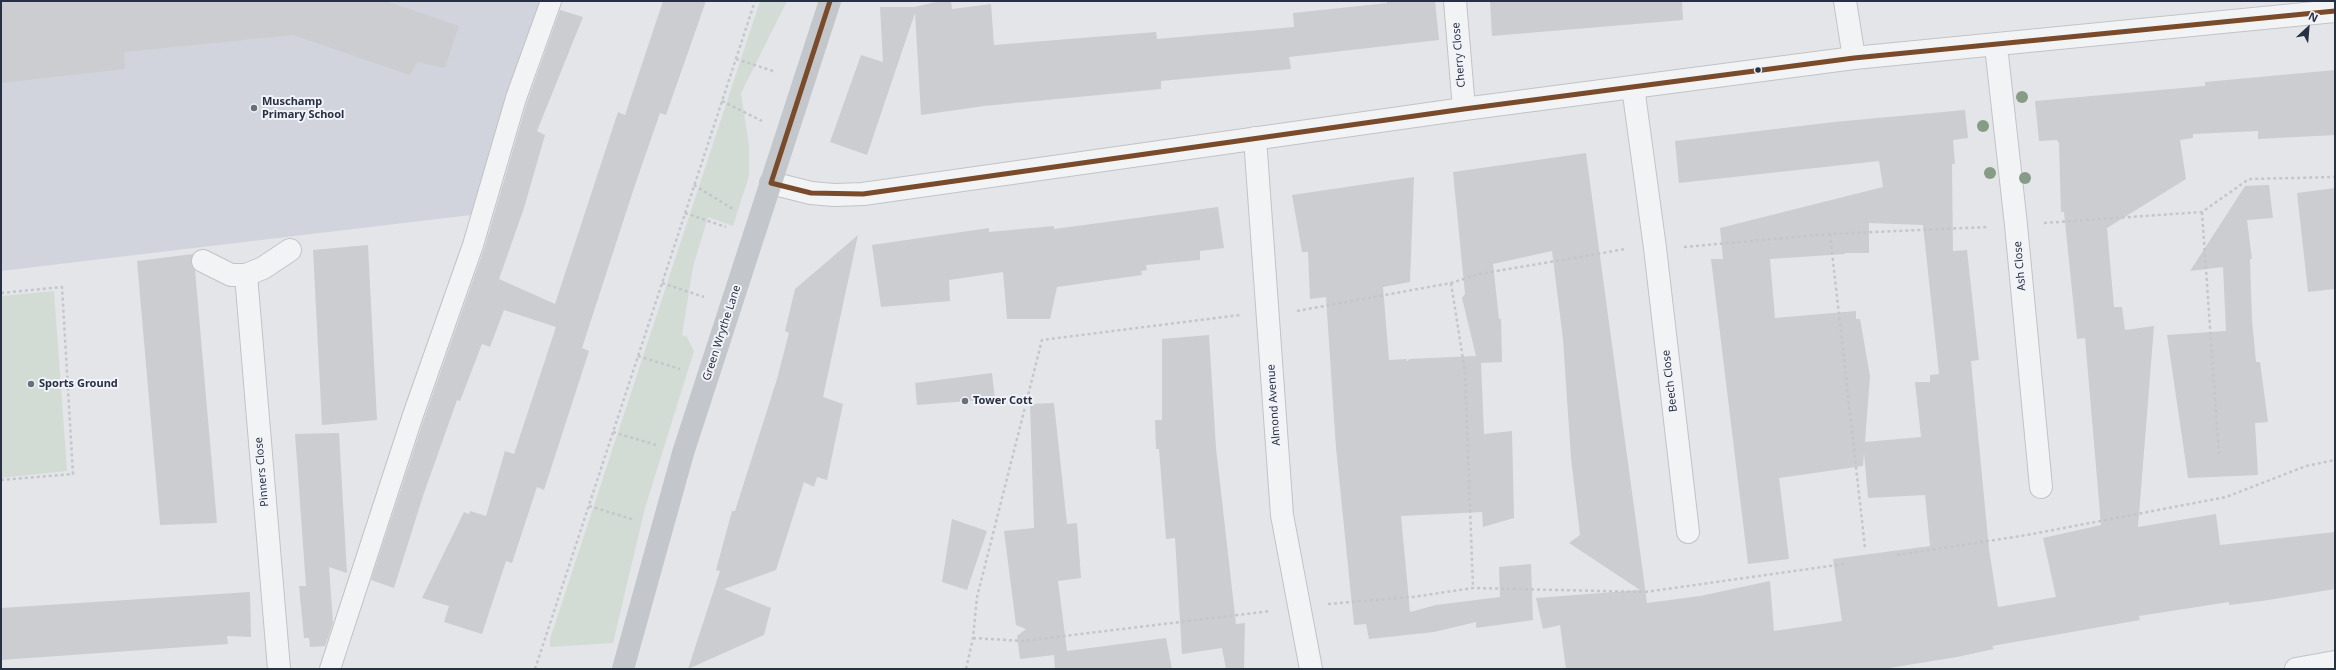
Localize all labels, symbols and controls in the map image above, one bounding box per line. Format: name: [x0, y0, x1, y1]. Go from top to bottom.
north arrow: [2288, 8, 2328, 48]
text: N: [2306, 8, 2321, 25]
street label: Cherry Close: [1450, 22, 1468, 88]
unlabelled marker: [1753, 65, 1763, 75]
place label: Muschamp Primary School: [262, 95, 344, 121]
marker: Muschamp Primary School: [249, 103, 259, 113]
street label: Ash Close: [2011, 241, 2029, 291]
street label: Green Wrythe Lane: [700, 284, 744, 382]
street label: Beech Close: [1660, 349, 1680, 413]
street label: Almond Avenue: [1265, 364, 1283, 446]
place label: Sports Ground: [39, 377, 118, 391]
marker: Sports Ground: [26, 379, 36, 389]
place label: Tower Cott: [973, 394, 1032, 408]
marker: Tower Cott: [960, 396, 970, 406]
street label: Pinners Close: [252, 437, 272, 507]

